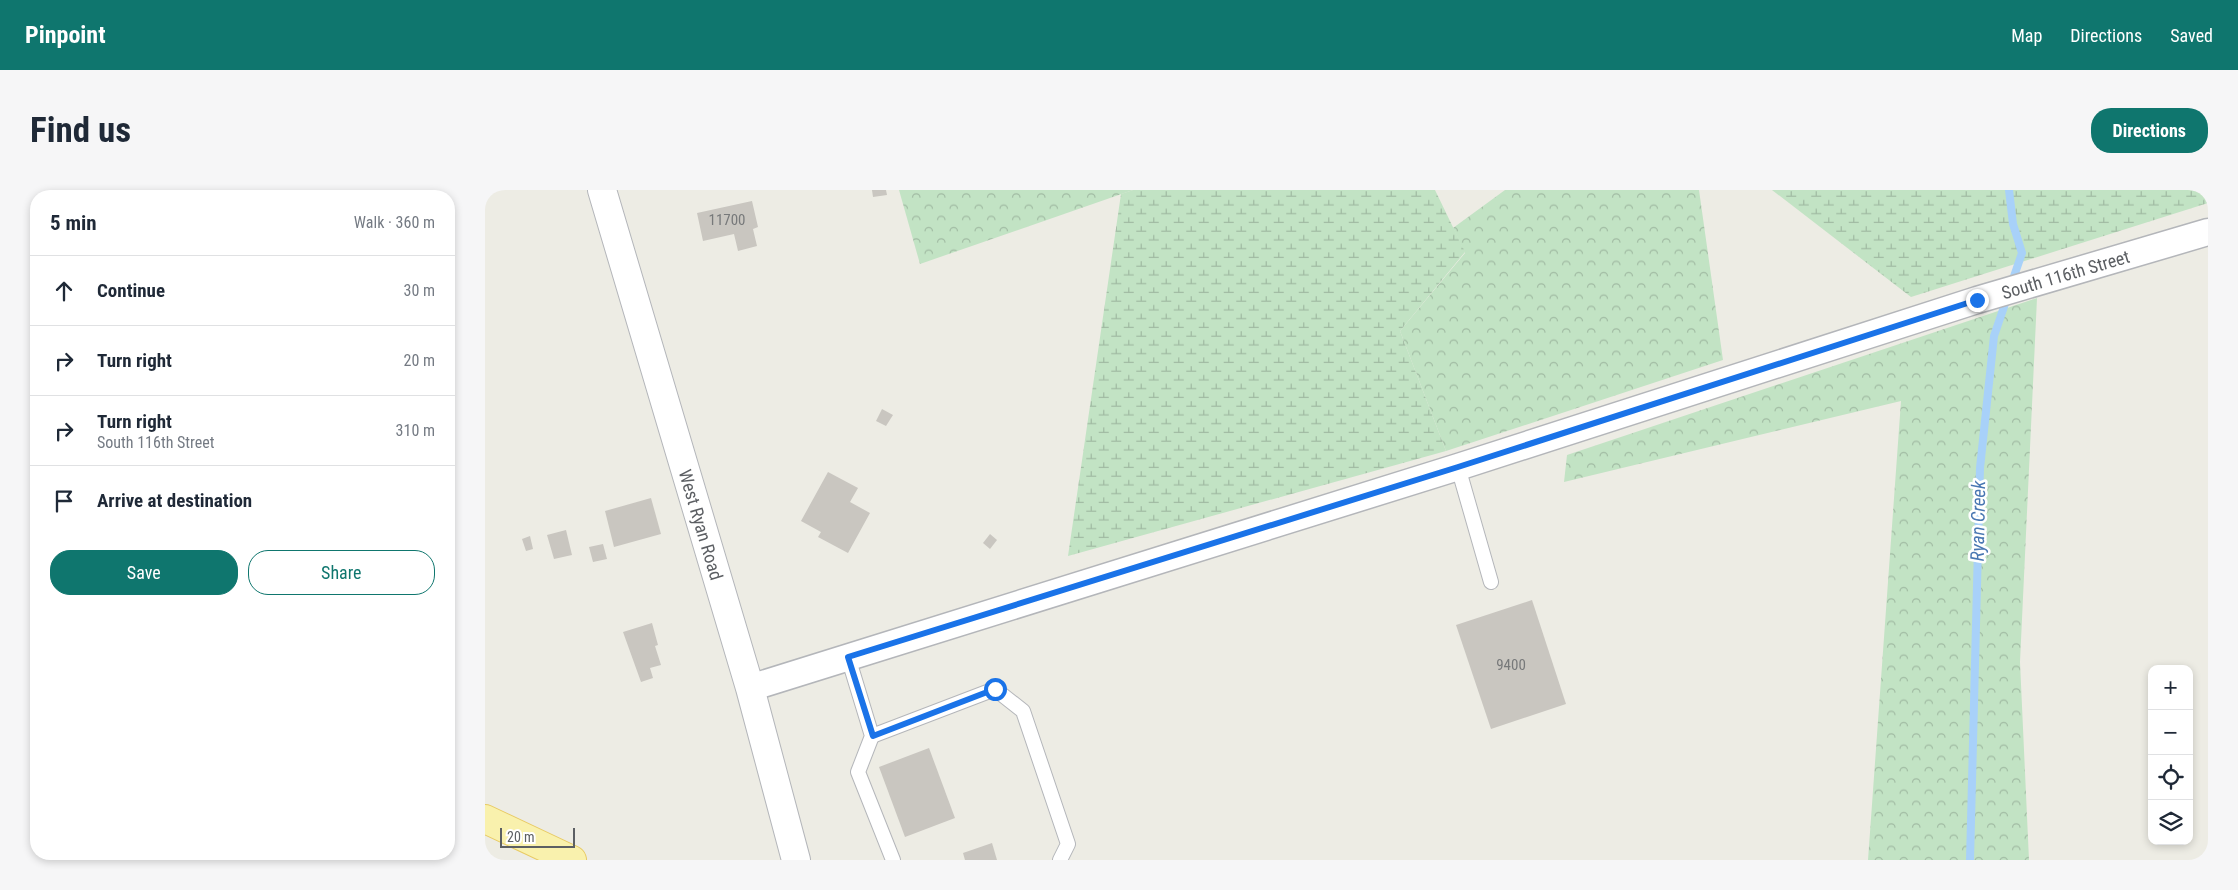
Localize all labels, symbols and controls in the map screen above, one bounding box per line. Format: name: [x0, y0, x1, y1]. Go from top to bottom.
text: Pinpoint: [25, 21, 106, 49]
text: Map: [2011, 25, 2042, 46]
text: Directions: [2070, 25, 2142, 46]
text: Saved: [2170, 25, 2213, 46]
button: Directions: [2091, 108, 2208, 153]
text: Find us: [30, 110, 131, 151]
text: 5 min: [50, 211, 97, 235]
house number: 11700: [708, 211, 746, 229]
text: Walk · 360 m: [354, 213, 435, 232]
street label: South 116th Street: [1999, 245, 2132, 303]
icon: ahead: [50, 277, 78, 305]
text: Continue: [97, 279, 165, 302]
text: 30 m: [403, 281, 435, 300]
route end: [1966, 289, 1989, 312]
icon: right: [50, 347, 78, 375]
text: Turn right: [97, 349, 172, 372]
text: 20 m: [403, 351, 435, 370]
text: Turn right: [97, 410, 172, 433]
icon: right: [50, 417, 78, 445]
text: 310 m: [396, 421, 435, 440]
text: South 116th Street: [97, 433, 215, 452]
street label: West Ryan Road: [675, 467, 728, 582]
water label: Ryan Creek: [1966, 480, 1990, 562]
icon: arrive: [50, 487, 78, 515]
text: Arrive at destination: [97, 489, 252, 512]
button: Save: [50, 550, 238, 595]
button: Share: [248, 550, 435, 595]
house number: 9400: [1496, 656, 1526, 674]
map controls: [2148, 665, 2193, 845]
button: +: [2148, 665, 2193, 710]
route start: [984, 678, 1007, 701]
button: −: [2148, 710, 2193, 755]
button: locate: [2148, 755, 2193, 800]
button: layers: [2148, 800, 2193, 845]
scale bar: [500, 825, 575, 848]
text: 20 m: [507, 829, 535, 845]

